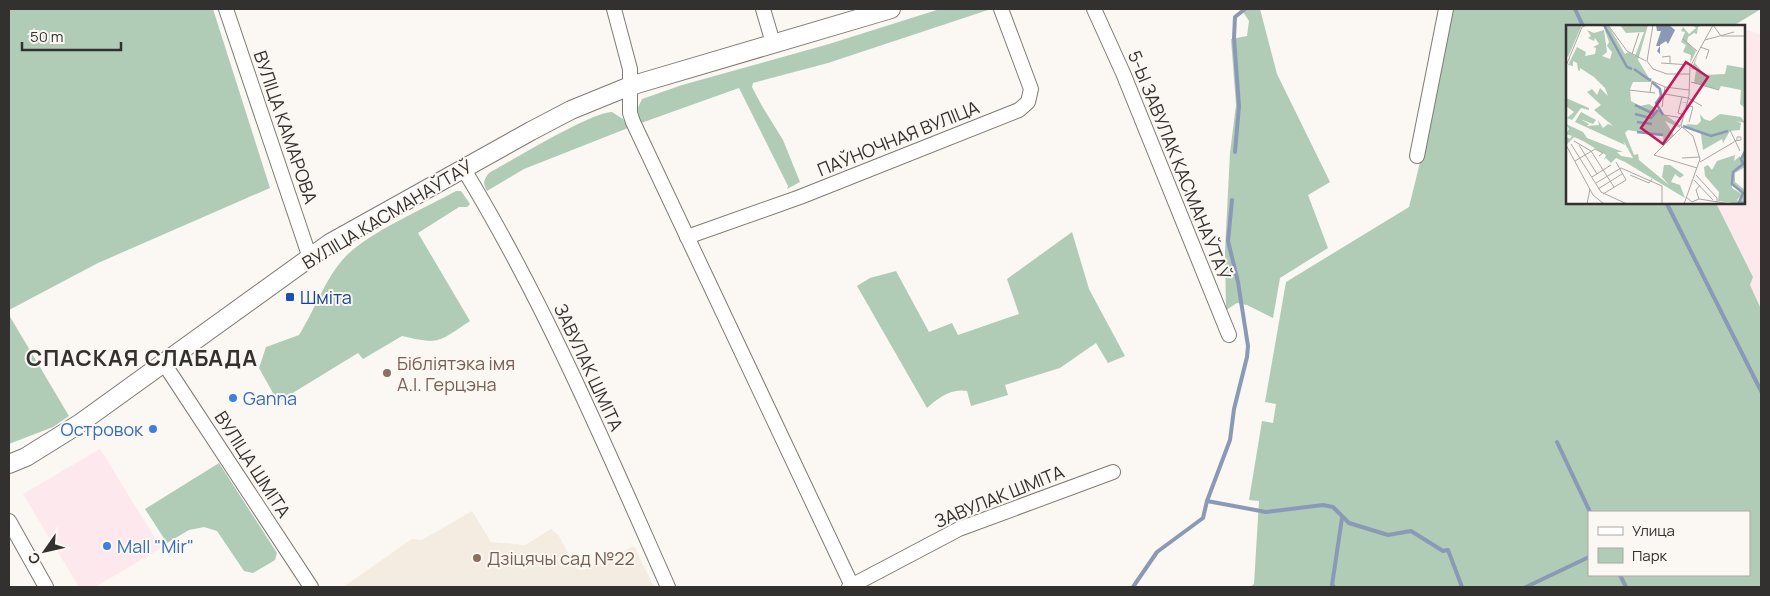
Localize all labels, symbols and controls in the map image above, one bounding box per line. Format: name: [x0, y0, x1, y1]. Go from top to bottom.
scale bar: [22, 20, 121, 52]
inset map: [1566, 25, 1745, 204]
text: 50 m: [30, 26, 64, 47]
street label: ВУЛІЦА КАМАРОВА: [249, 47, 324, 207]
street label: 5-Ы ЗАВУЛАК КАСМАНАЎТАЎ: [1123, 47, 1237, 283]
street label: ПАЎНОЧНАЯ ВУЛІЦА: [814, 94, 983, 181]
street label: ВУЛІЦА КАСМАНАЎТАЎ: [298, 154, 476, 274]
place label: Шміта: [300, 285, 352, 309]
marker: Шміта: [284, 291, 296, 303]
street label: ЗАВУЛАК ШМІТА: [549, 299, 629, 435]
district label: СПАСКАЯ СЛАБАДА: [26, 343, 258, 373]
place label: Бібліятэка імя А.І. Герцэна: [397, 351, 515, 396]
marker: Бібліятэка імя А.І. Герцэна: [381, 367, 393, 379]
place label: Ganna: [243, 386, 297, 410]
marker: Ganna: [227, 392, 239, 404]
street label: ВУЛІЦА ШМІТА: [210, 406, 297, 522]
place label: Островок: [61, 417, 144, 441]
marker: Островок: [147, 423, 159, 435]
street label: ЗАВУЛАК ШМІТА: [931, 459, 1068, 533]
legend: [1588, 511, 1750, 576]
text: Улица: [1632, 520, 1675, 541]
north arrow: [20, 526, 70, 576]
place label: Mall "Mir": [117, 534, 194, 558]
marker: Mall "Mir": [101, 540, 113, 552]
text: Парк: [1632, 545, 1668, 566]
place label: Дзіцячы сад №22: [487, 546, 635, 570]
text: С: [23, 549, 45, 568]
marker: Дзіцячы сад №22: [471, 552, 483, 564]

